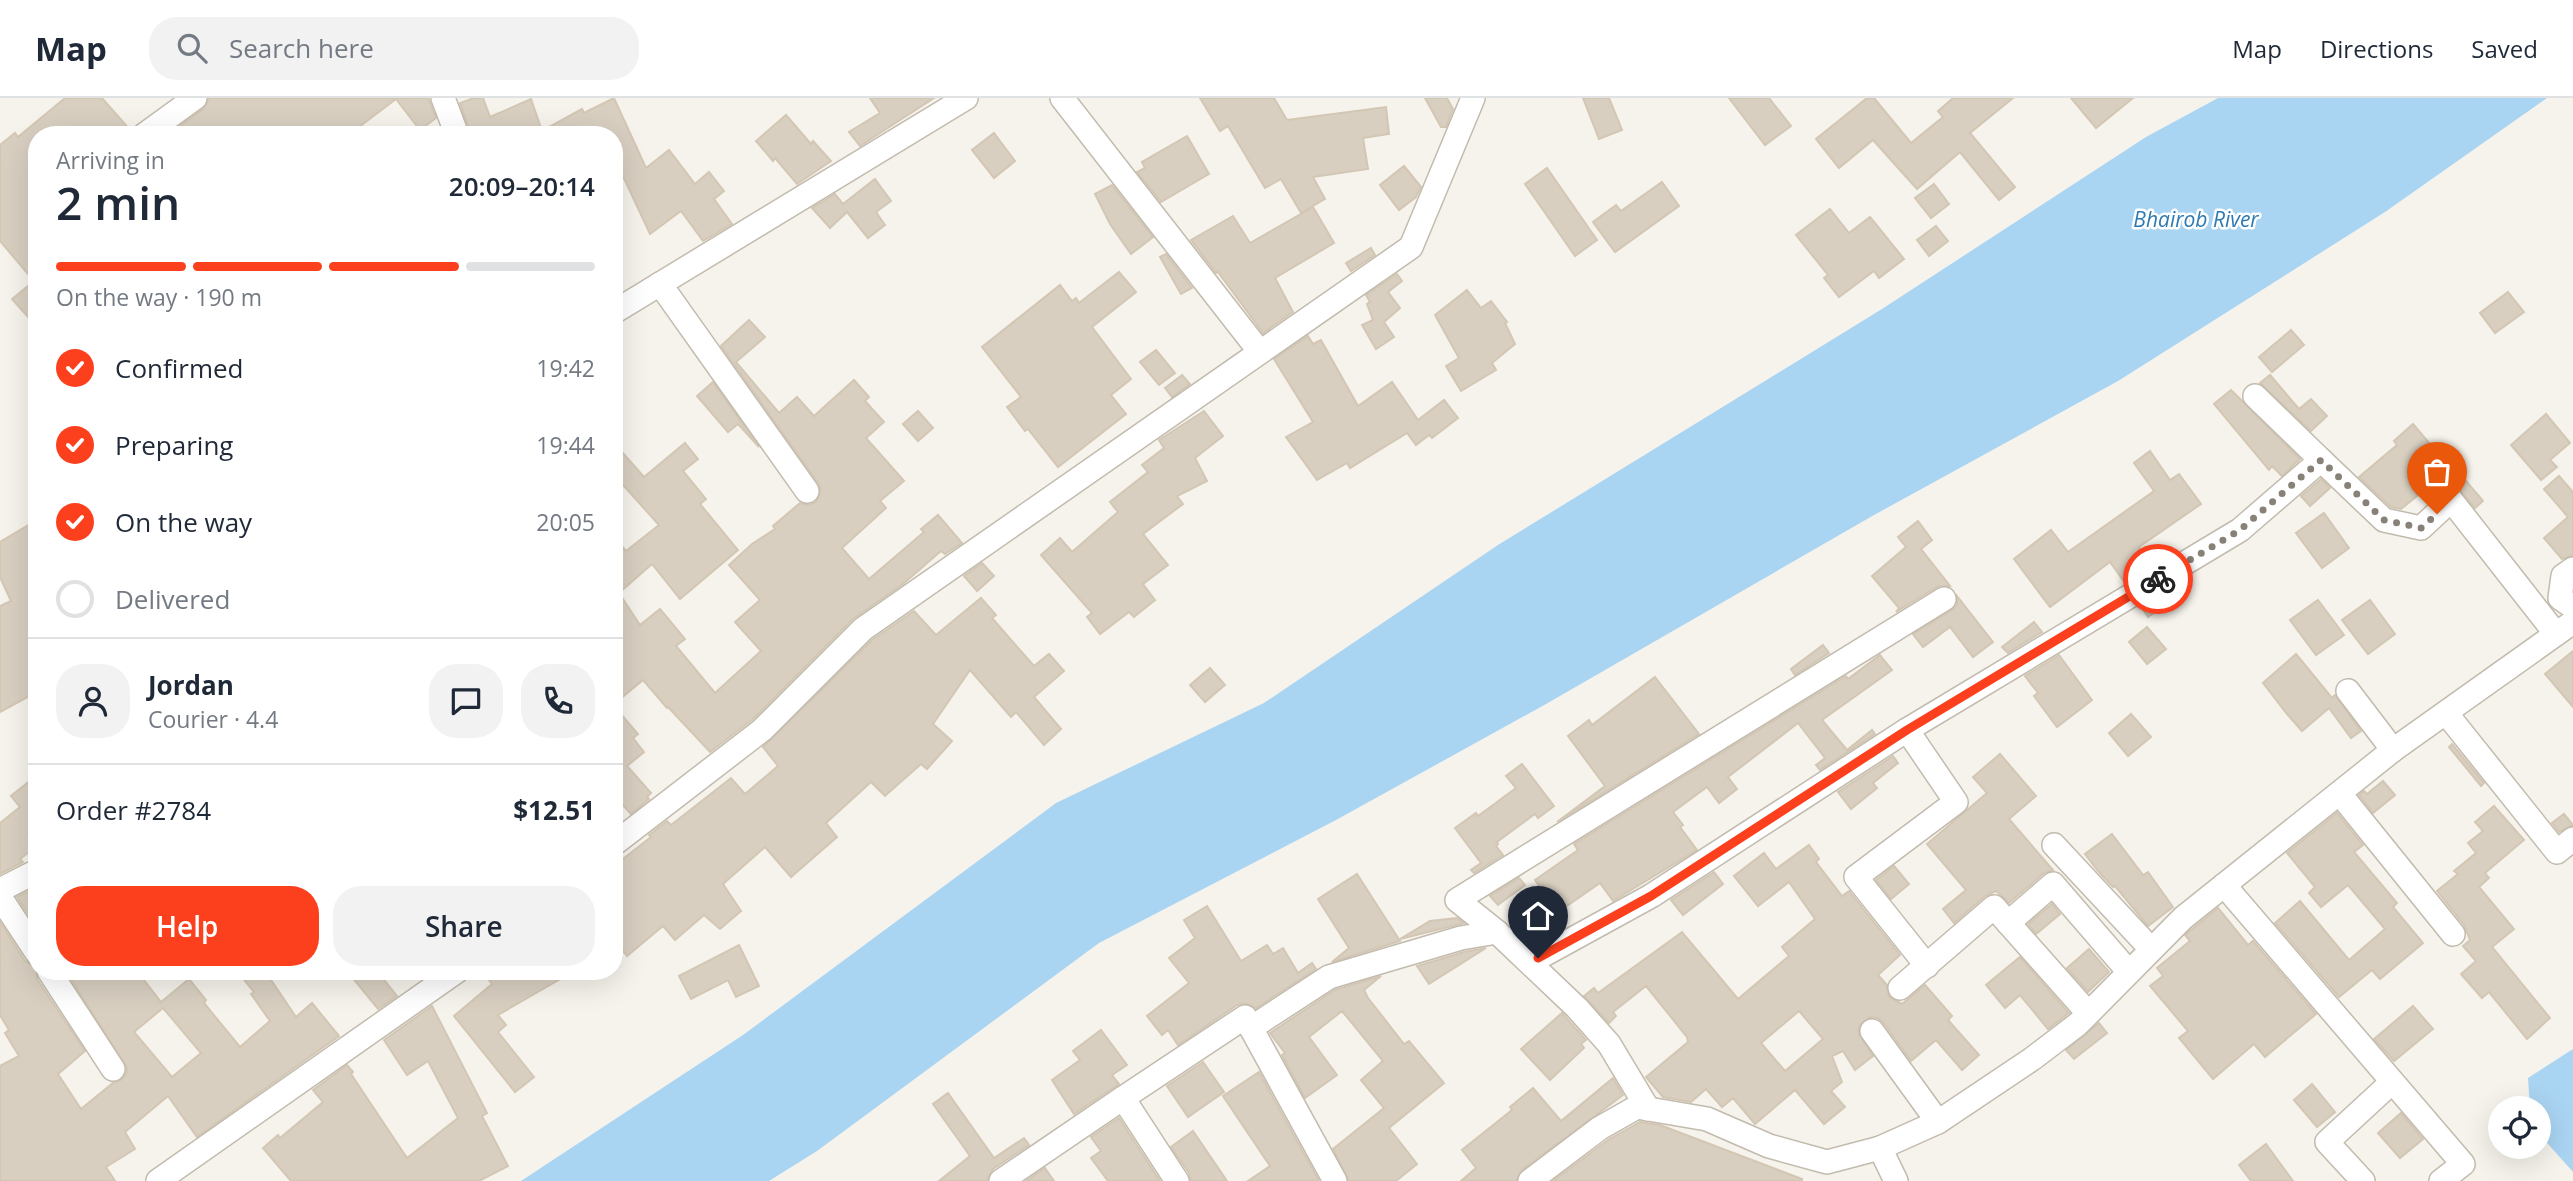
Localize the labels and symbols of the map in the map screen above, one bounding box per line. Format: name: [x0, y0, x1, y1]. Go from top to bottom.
water label: Bhairob River: [2133, 205, 2259, 233]
pin: [2407, 442, 2467, 514]
courier: [2123, 544, 2193, 614]
pin: [1508, 886, 1568, 958]

